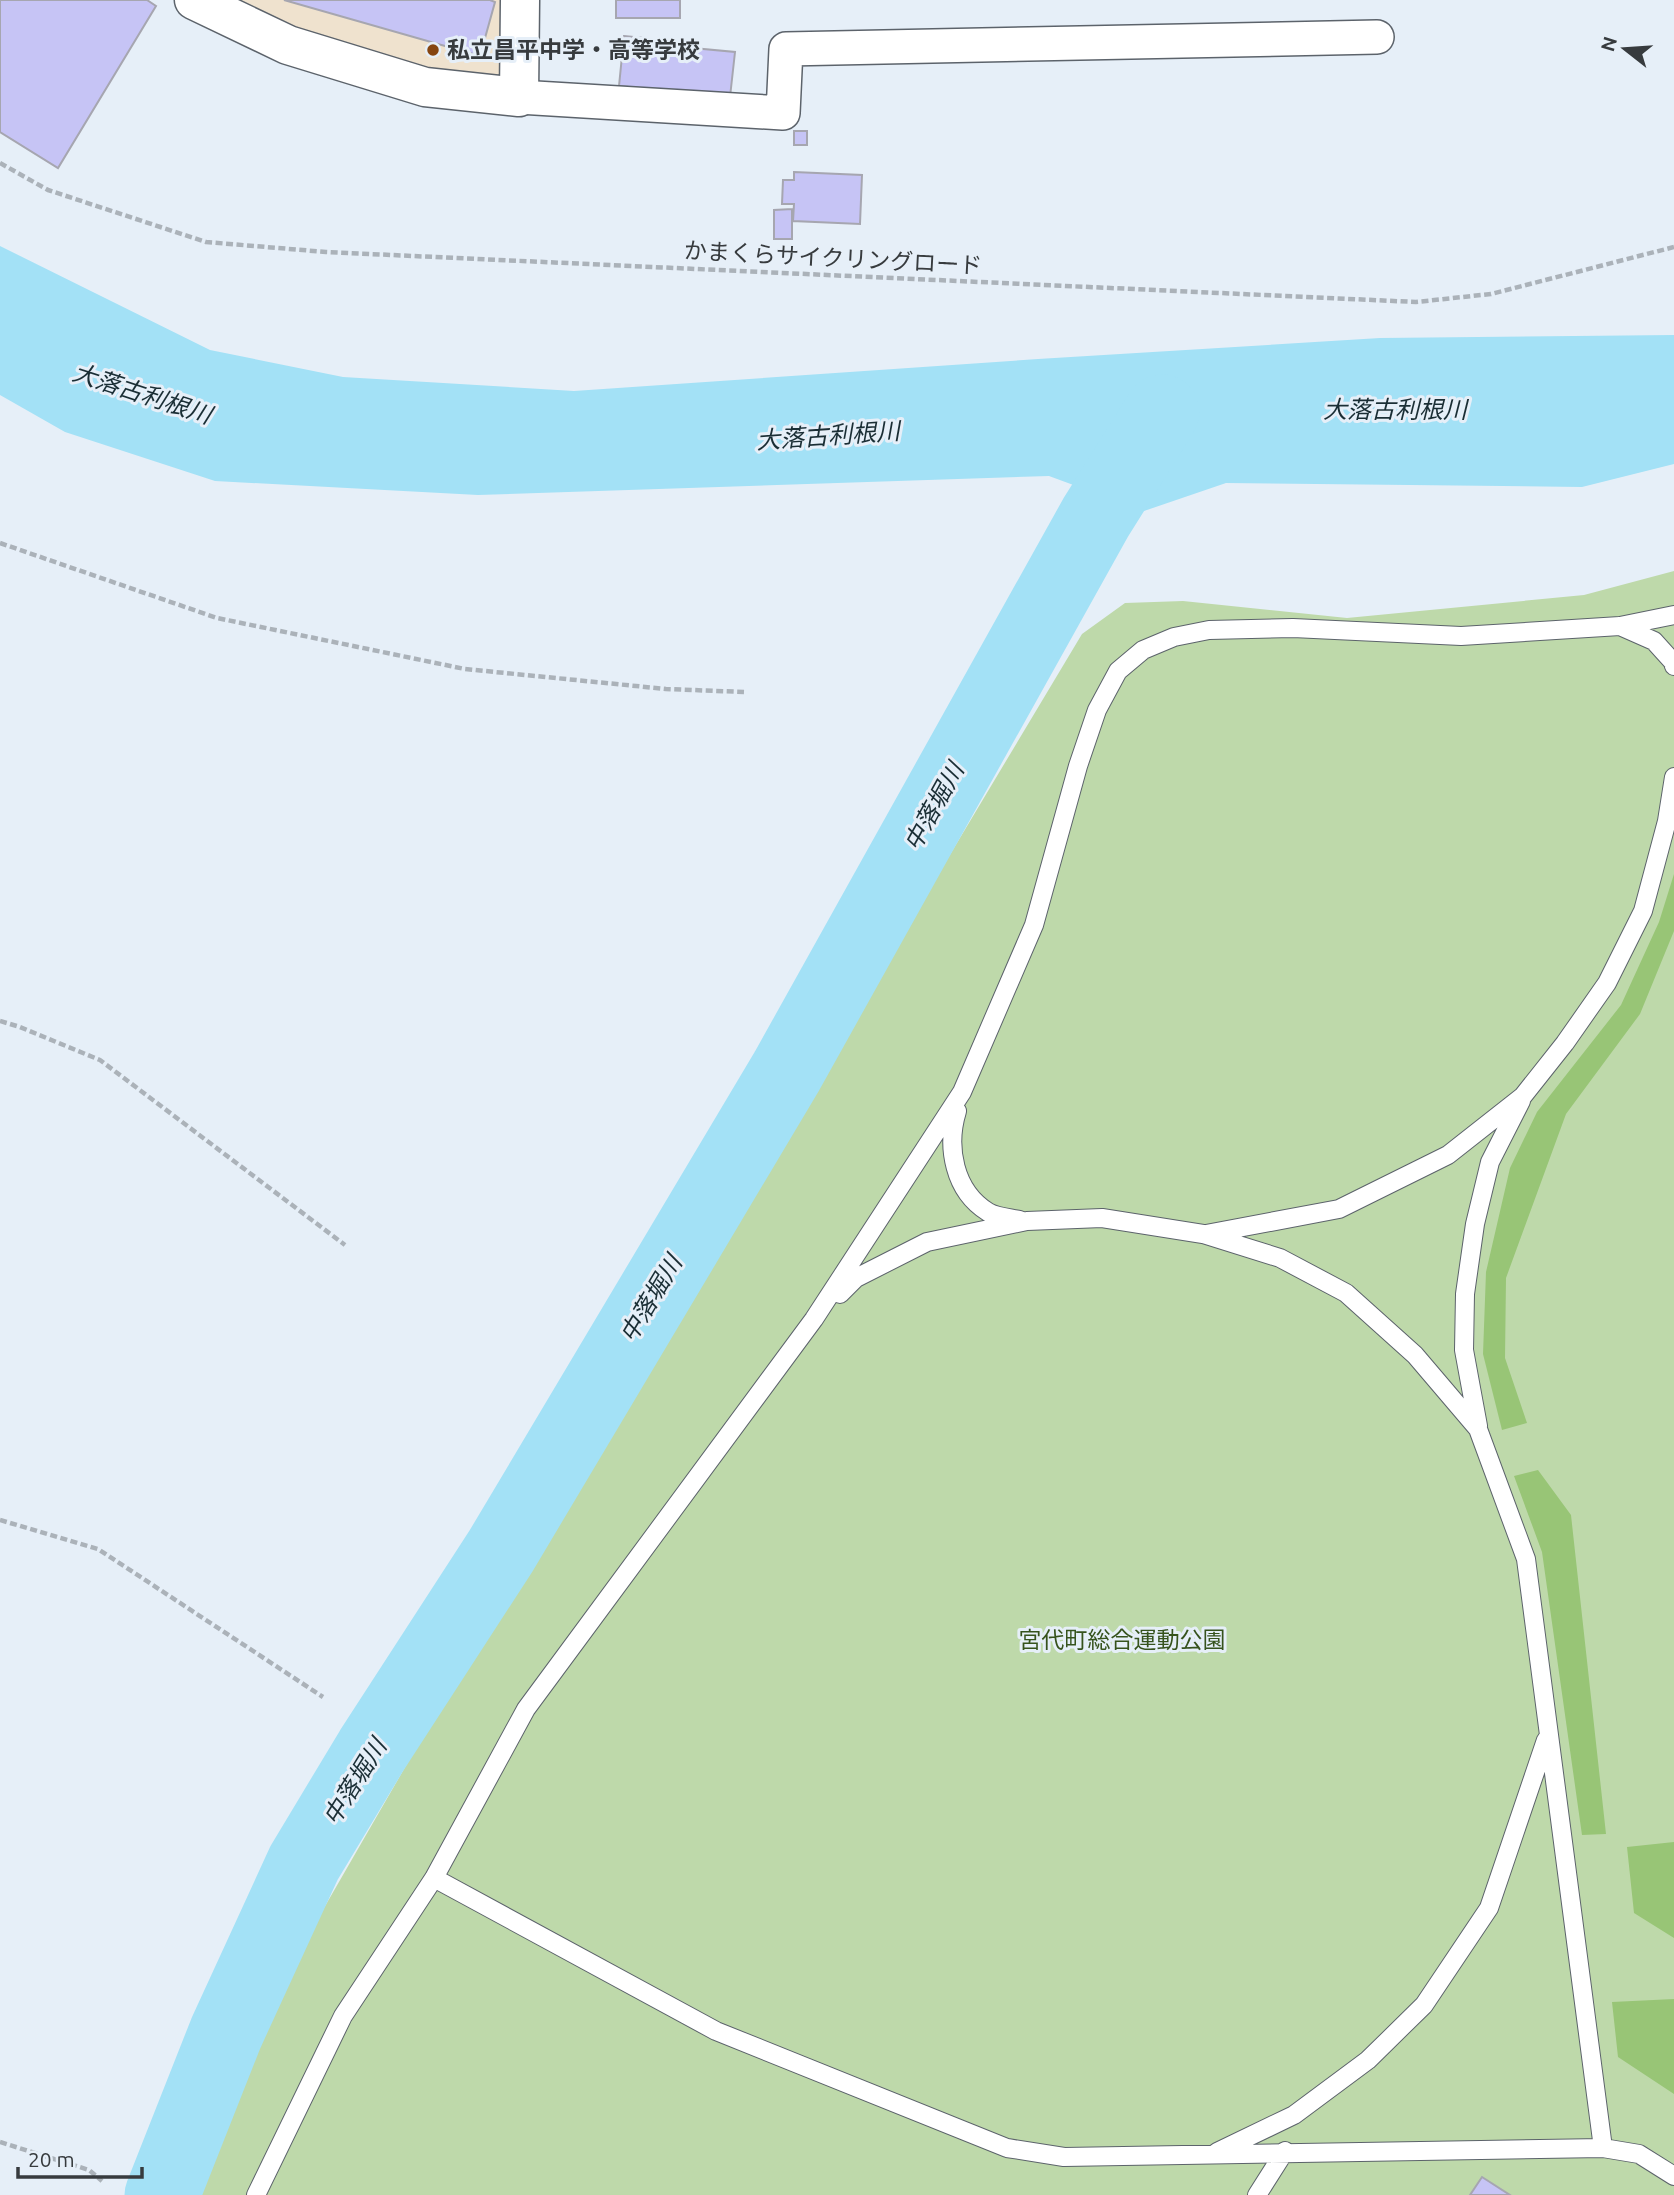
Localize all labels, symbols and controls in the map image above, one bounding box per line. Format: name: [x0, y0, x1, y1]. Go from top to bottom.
north arrow: [1590, 14, 1660, 84]
text: N: [1596, 34, 1621, 54]
place label: 私立昌平中学・高等学校: [447, 37, 700, 62]
marker: 私立昌平中学・高等学校: [425, 42, 441, 58]
street label: かまくらサイクリングロード: [683, 237, 983, 278]
water label: 大落古利根川: [70, 358, 218, 430]
water label: 大落古利根川: [1323, 396, 1470, 423]
water label: 大落古利根川: [755, 417, 904, 454]
water label: 中落堀川: [898, 756, 970, 855]
water label: 中落堀川: [614, 1248, 688, 1347]
park label: 宮代町総合運動公園: [1019, 1627, 1226, 1652]
water label: 中落堀川: [318, 1731, 393, 1830]
scale bar: [18, 2136, 142, 2180]
text: 20 m: [28, 2147, 75, 2171]

